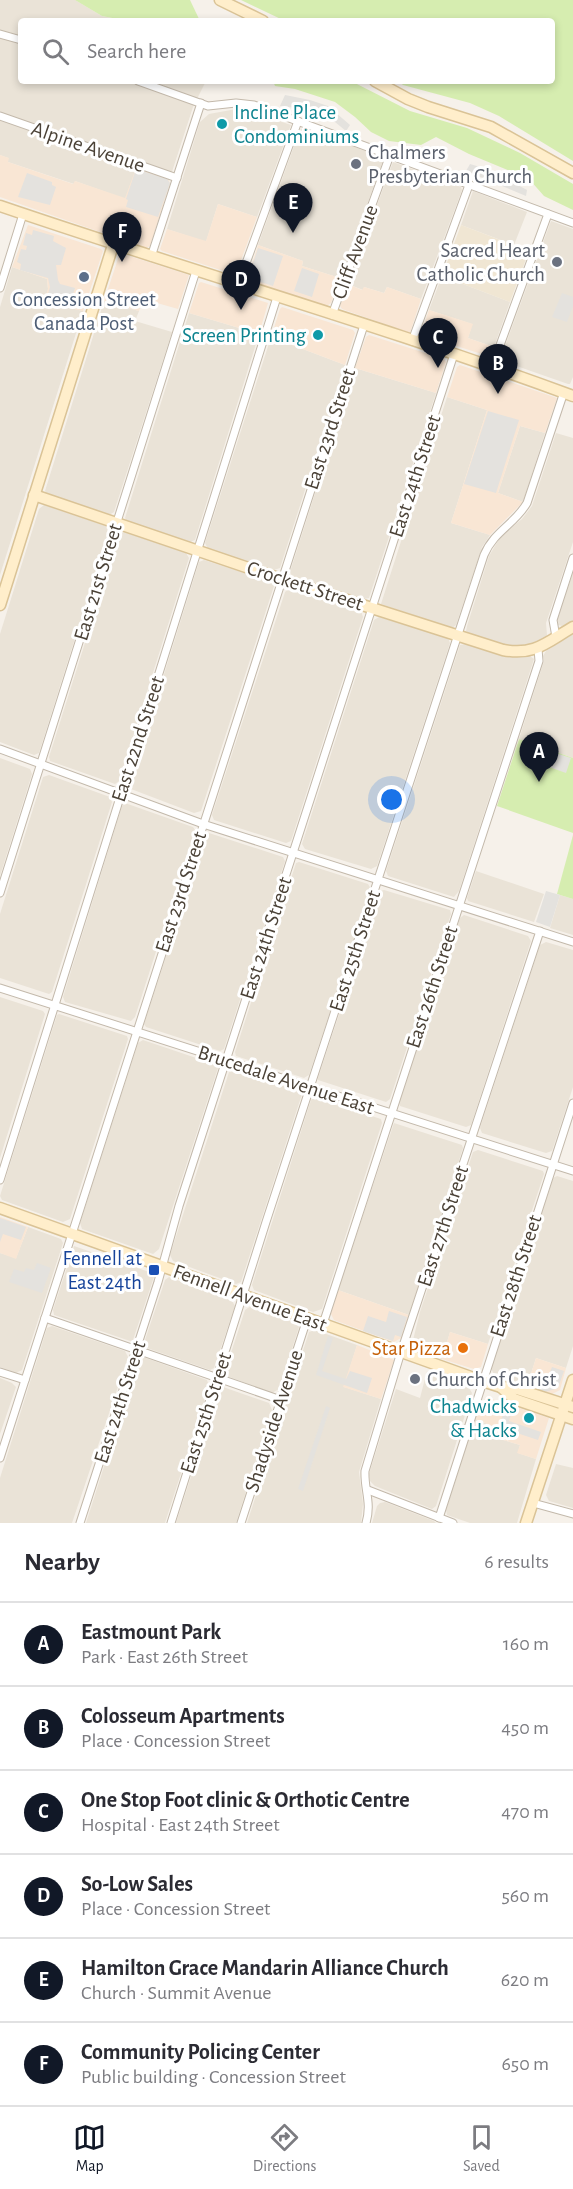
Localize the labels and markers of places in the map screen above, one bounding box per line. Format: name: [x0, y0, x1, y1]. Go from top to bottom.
place label: Incline Place Condominiums: [234, 102, 359, 147]
marker: Incline Place Condominiums: [215, 117, 229, 131]
place label: Chalmers Presbyterian Church: [368, 142, 532, 187]
marker: Chalmers Presbyterian Church: [349, 157, 363, 171]
pin: E: [274, 184, 312, 233]
pin: F: [102, 212, 142, 262]
place label: Sacred Heart Catholic Church: [417, 240, 545, 285]
marker: Sacred Heart Catholic Church: [550, 255, 564, 269]
pin: D: [222, 260, 260, 310]
marker: Concession Street Canada Post: [77, 270, 91, 284]
place label: Concession Street Canada Post: [12, 289, 156, 334]
pin: C: [418, 318, 458, 368]
place label: Screen Printing: [182, 325, 307, 346]
marker: Screen Printing: [311, 328, 325, 342]
pin: B: [478, 344, 518, 394]
pin: A: [520, 732, 558, 782]
place label: Fennell at East 24th: [63, 1248, 142, 1293]
marker: Fennell at East 24th: [147, 1263, 161, 1277]
place label: Star Pizza: [372, 1338, 451, 1359]
marker: Star Pizza: [456, 1341, 470, 1355]
place label: Church of Christ: [427, 1369, 557, 1390]
marker: Church of Christ: [408, 1372, 422, 1386]
place label: Chadwicks & Hacks: [430, 1396, 517, 1441]
marker: Chadwicks & Hacks: [522, 1411, 536, 1425]

